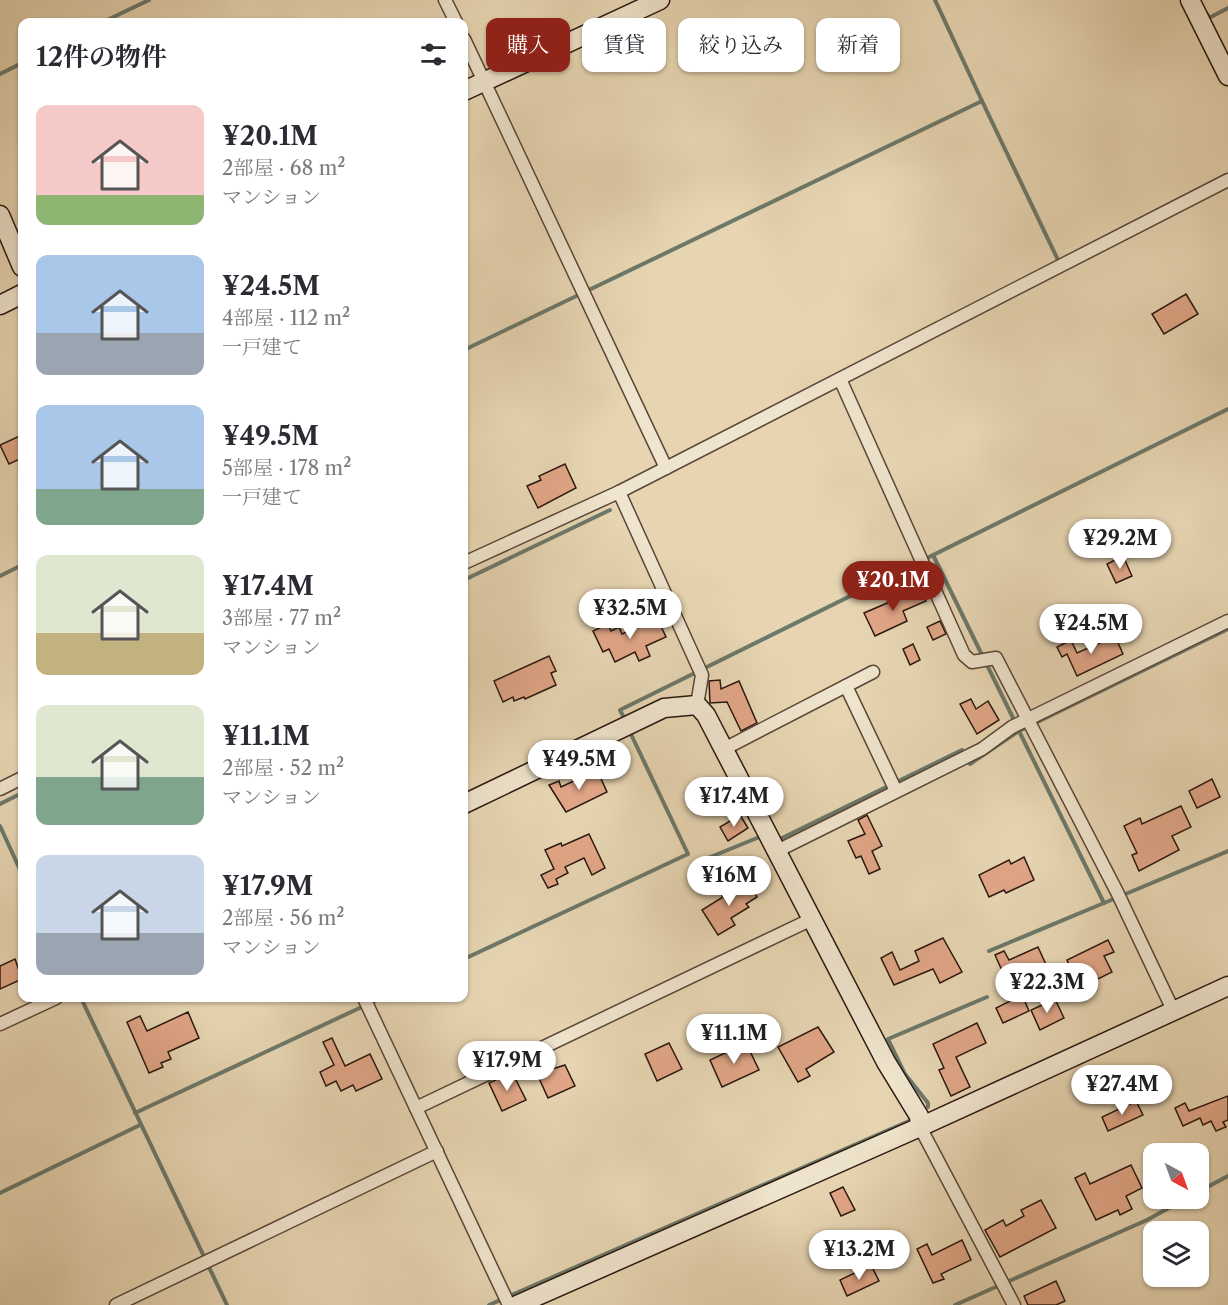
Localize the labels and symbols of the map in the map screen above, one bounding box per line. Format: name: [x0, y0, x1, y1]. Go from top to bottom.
pin: ¥29.2M: [1071, 519, 1169, 570]
pin: ¥20.1M: [844, 561, 942, 612]
pin: ¥32.5M: [581, 589, 679, 640]
pin: ¥24.5M: [1042, 604, 1140, 655]
pin: ¥49.5M: [530, 740, 628, 791]
pin: ¥17.4M: [685, 777, 783, 828]
pin: ¥16M: [693, 856, 765, 907]
pin: ¥22.3M: [998, 963, 1096, 1014]
pin: ¥11.1M: [685, 1014, 783, 1065]
pin: ¥17.9M: [458, 1041, 556, 1092]
pin: ¥27.4M: [1073, 1065, 1171, 1116]
north arrow: [1143, 1143, 1209, 1209]
pin: ¥13.2M: [810, 1230, 908, 1281]

